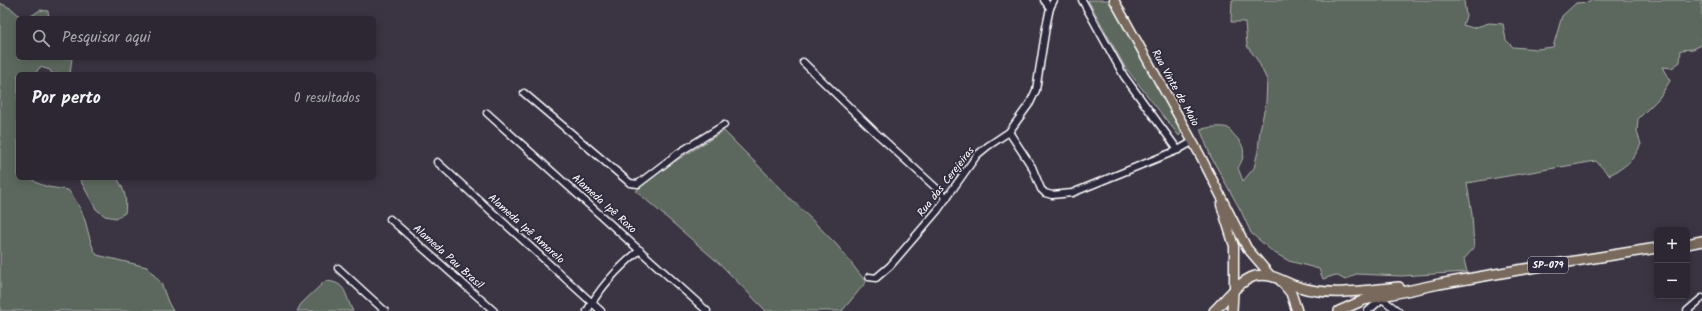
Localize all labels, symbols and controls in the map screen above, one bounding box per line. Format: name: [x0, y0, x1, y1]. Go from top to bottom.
search box: [16, 16, 376, 60]
text: Pesquisar aqui: [62, 26, 151, 50]
icon: search: [30, 27, 52, 49]
street label: Rua Vinte de Maio: [1146, 46, 1204, 130]
text: Por perto: [32, 85, 101, 112]
text: 0 resultados: [294, 88, 360, 109]
street label: Rua das Cerejeiras: [913, 143, 979, 221]
street label: Alameda Ipê Roxo: [567, 170, 641, 238]
street label: Alameda Ipê Amarelo: [484, 189, 568, 269]
street label: Alameda Pau Brasil: [409, 220, 488, 294]
map controls: [1654, 227, 1690, 299]
button: +: [1654, 227, 1690, 263]
road number: SP-079: [1528, 257, 1568, 273]
button: −: [1654, 263, 1690, 299]

